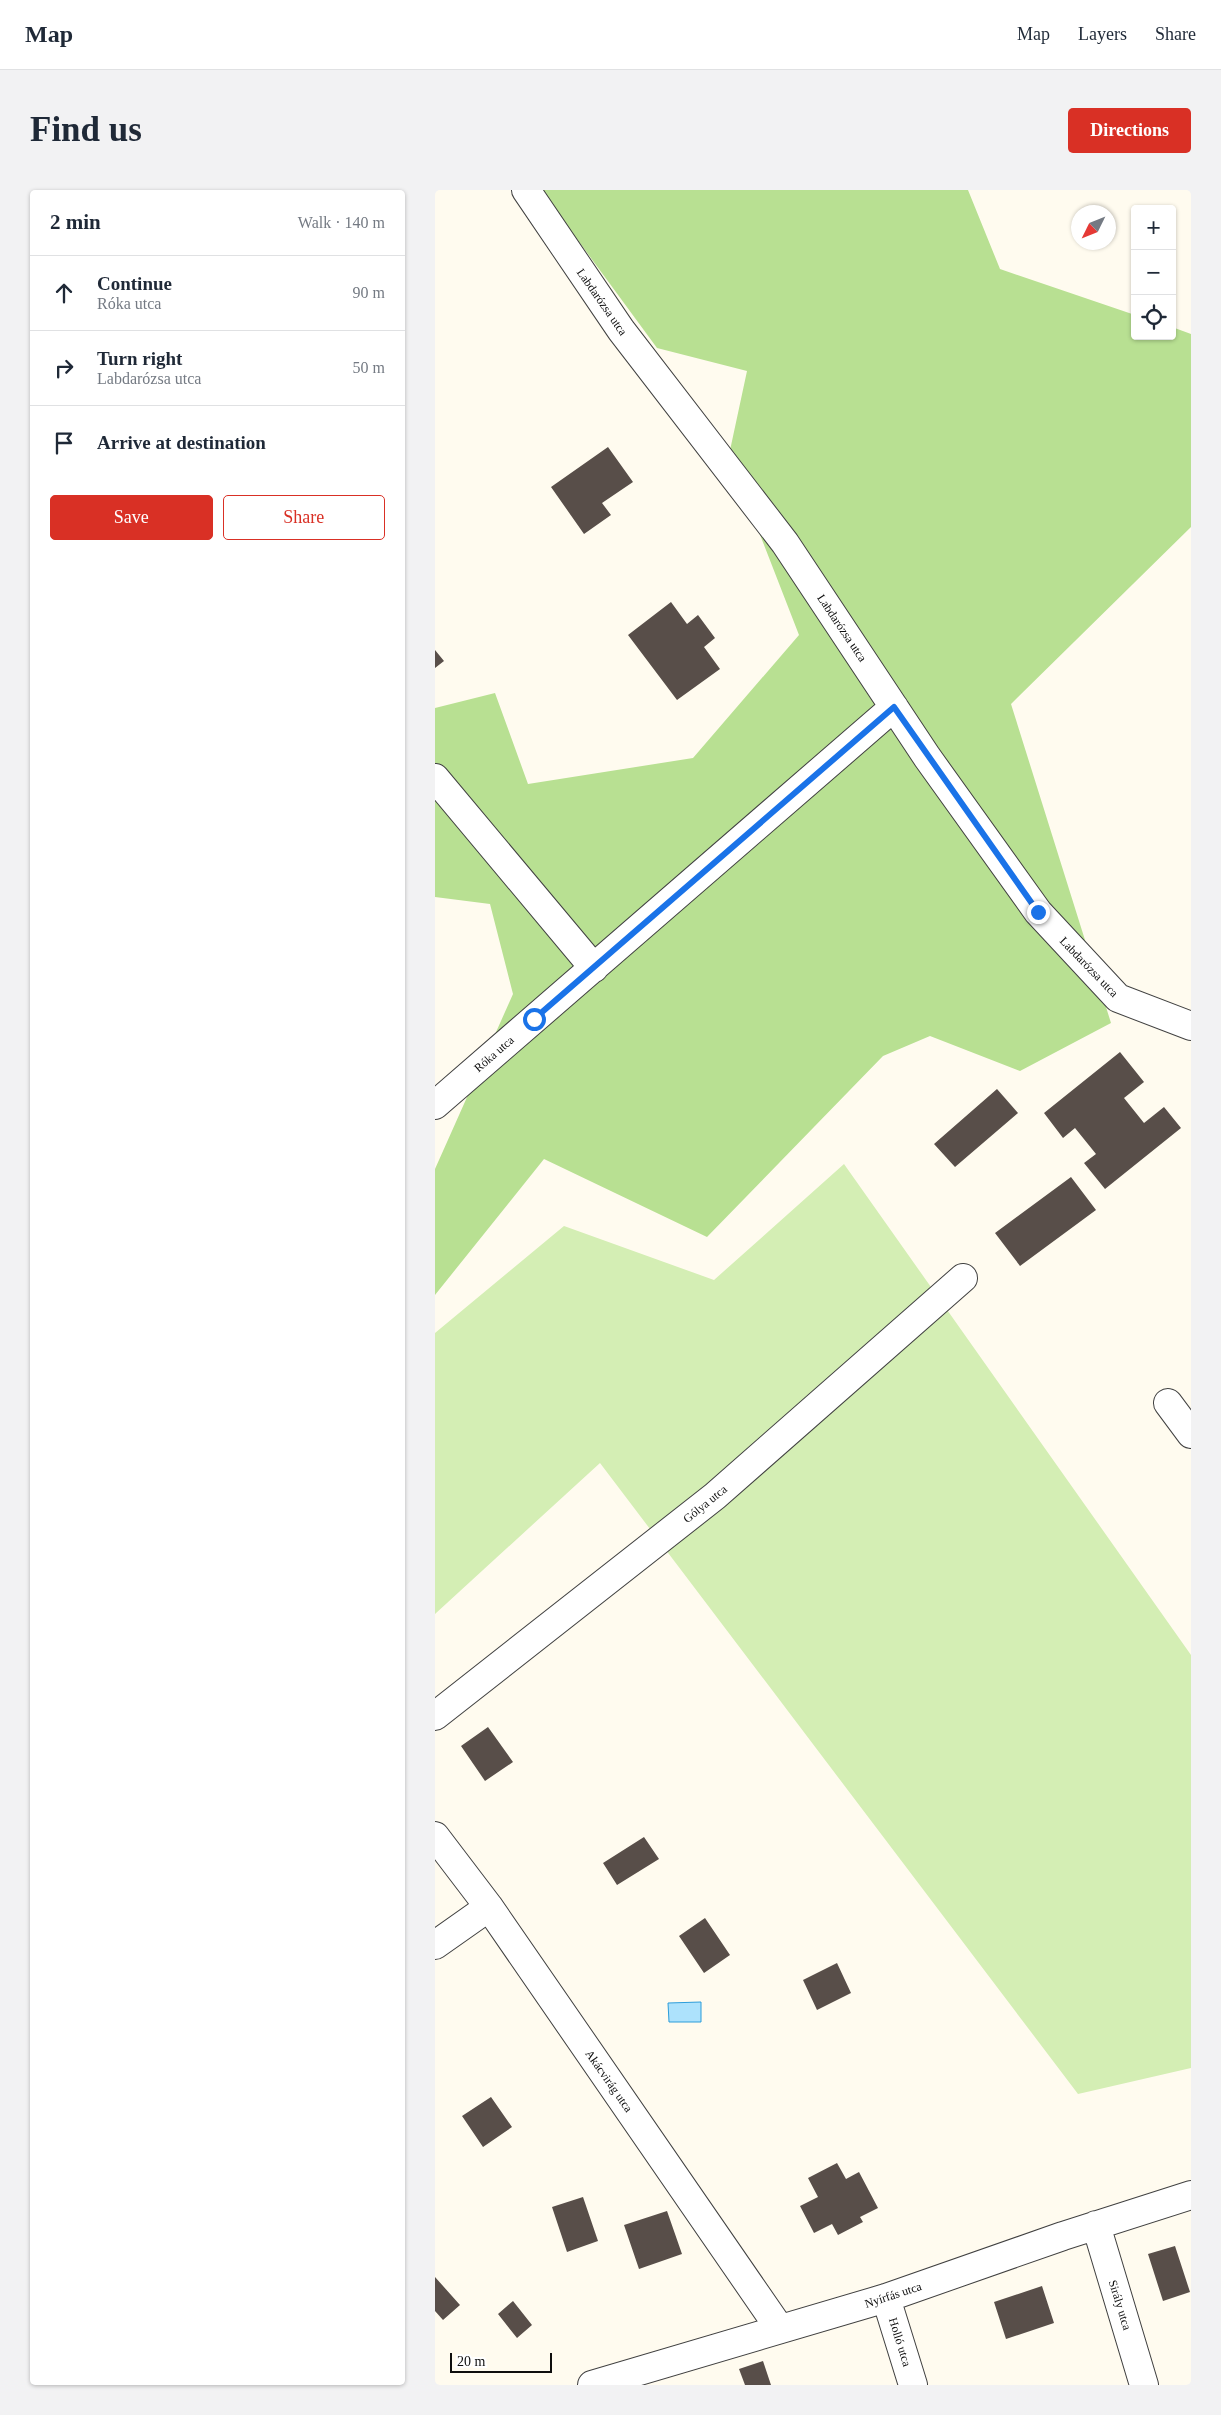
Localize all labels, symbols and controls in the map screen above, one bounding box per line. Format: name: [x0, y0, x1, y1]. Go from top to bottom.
text: Map: [25, 21, 73, 47]
text: Map: [1017, 24, 1050, 44]
text: Layers: [1078, 24, 1127, 44]
text: Share: [1155, 24, 1196, 44]
button: Directions: [1068, 108, 1191, 153]
text: Find us: [30, 110, 142, 149]
north arrow: [1071, 205, 1116, 250]
map controls: [1131, 205, 1176, 340]
button: +: [1131, 205, 1176, 250]
text: 2 min: [50, 210, 101, 234]
text: Walk · 140 m: [298, 214, 385, 231]
button: −: [1131, 250, 1176, 295]
street label: Labdarózsa utca: [574, 266, 631, 339]
text: Continue: [97, 273, 172, 294]
icon: ahead: [50, 279, 78, 307]
text: 90 m: [353, 284, 385, 301]
text: Róka utca: [97, 295, 161, 312]
button: locate: [1131, 295, 1176, 340]
text: Turn right: [97, 348, 182, 369]
icon: right: [50, 354, 78, 382]
text: 50 m: [353, 359, 385, 376]
text: Labdarózsa utca: [97, 370, 201, 387]
icon: arrive: [50, 429, 78, 457]
text: Arrive at destination: [97, 432, 266, 453]
button: Save: [50, 495, 213, 540]
button: Share: [223, 495, 385, 540]
street label: Labdarózsa utca: [814, 592, 870, 665]
route end: [1027, 901, 1050, 924]
street label: Labdarózsa utca: [1057, 934, 1122, 1001]
route start: [523, 1008, 546, 1031]
street label: Róka utca: [471, 1032, 517, 1075]
street label: Gólya utca: [680, 1482, 730, 1526]
street label: Akácvirág utca: [582, 2047, 636, 2115]
street label: Sirály utca: [1106, 2278, 1134, 2332]
street label: Nyírfás utca: [863, 2279, 924, 2311]
street label: Holló utca: [886, 2316, 914, 2369]
scale bar: [450, 2350, 553, 2373]
text: 20 m: [457, 2354, 485, 2369]

